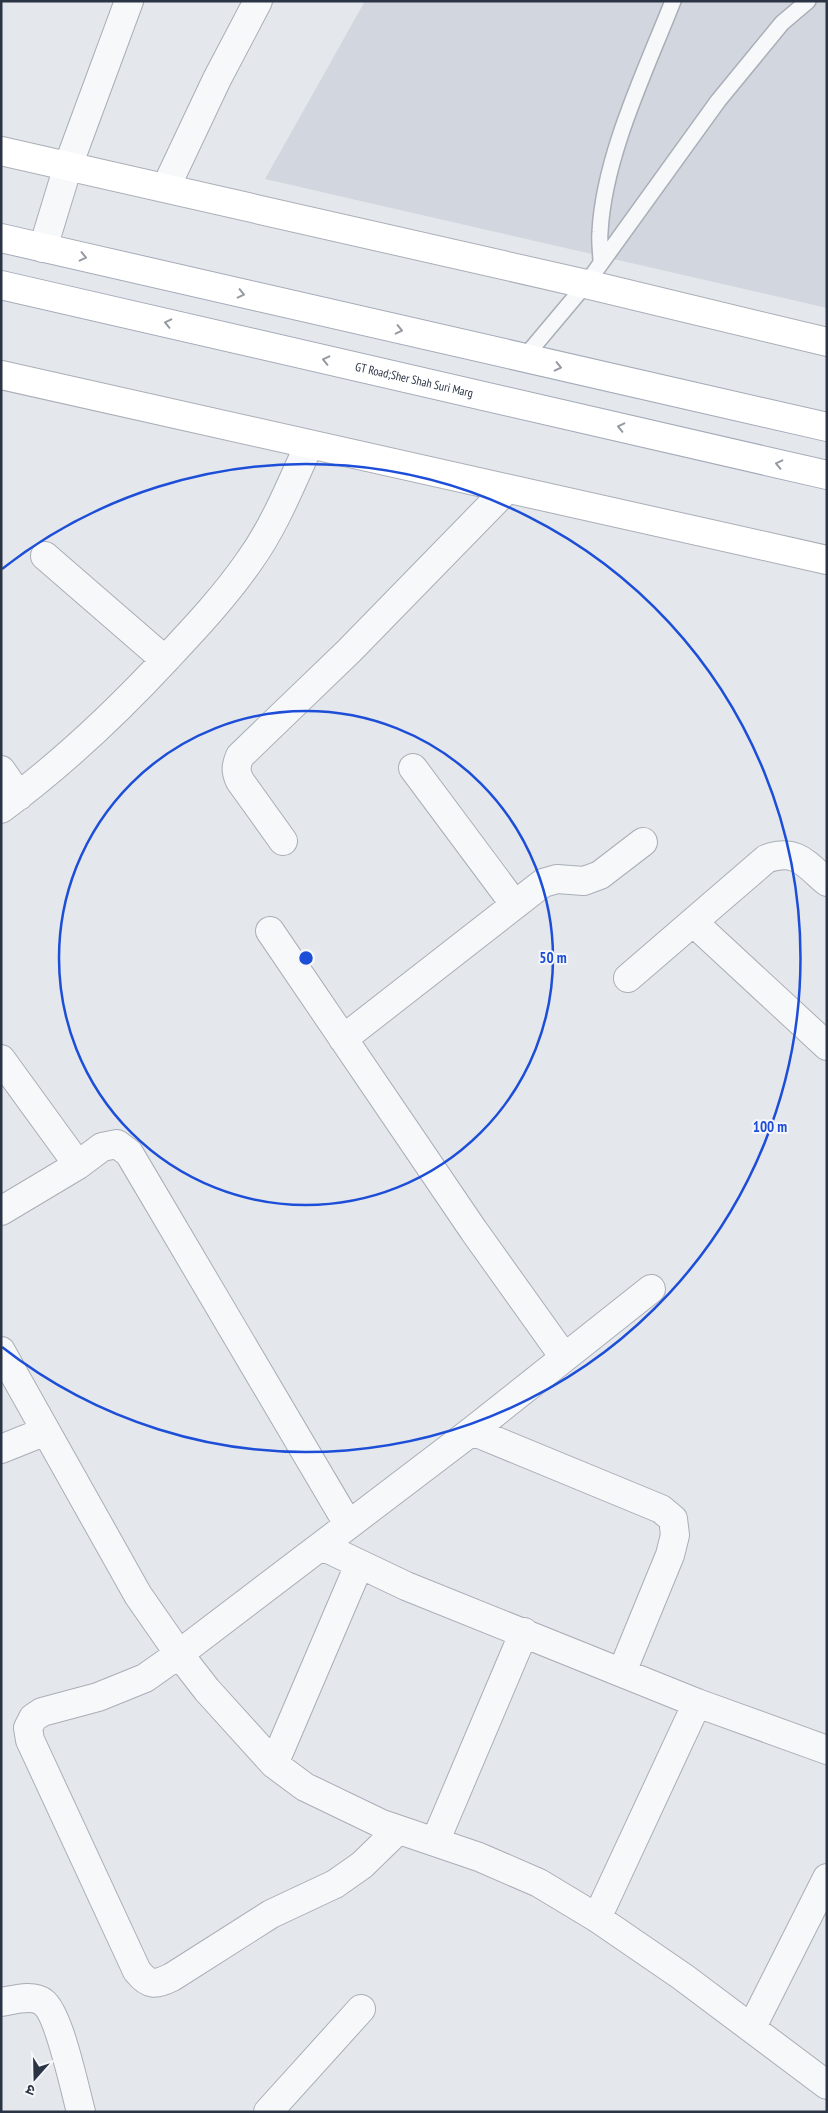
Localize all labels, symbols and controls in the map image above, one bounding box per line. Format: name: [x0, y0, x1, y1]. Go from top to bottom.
one-way arrow: [78, 251, 87, 262]
one-way arrow: [237, 288, 246, 299]
one-way arrow: [163, 318, 172, 329]
one-way arrow: [395, 324, 404, 335]
one-way arrow: [322, 355, 331, 366]
street label: GT Road;Sher Shah Suri Marg: [354, 359, 475, 400]
one-way arrow: [553, 361, 562, 372]
one-way arrow: [616, 422, 625, 433]
one-way arrow: [775, 459, 784, 470]
text: 50 m: [539, 948, 567, 967]
centre of rings: [297, 949, 315, 967]
text: 100 m: [753, 1117, 787, 1136]
north arrow: [10, 2053, 60, 2103]
text: उ: [23, 2080, 37, 2100]

